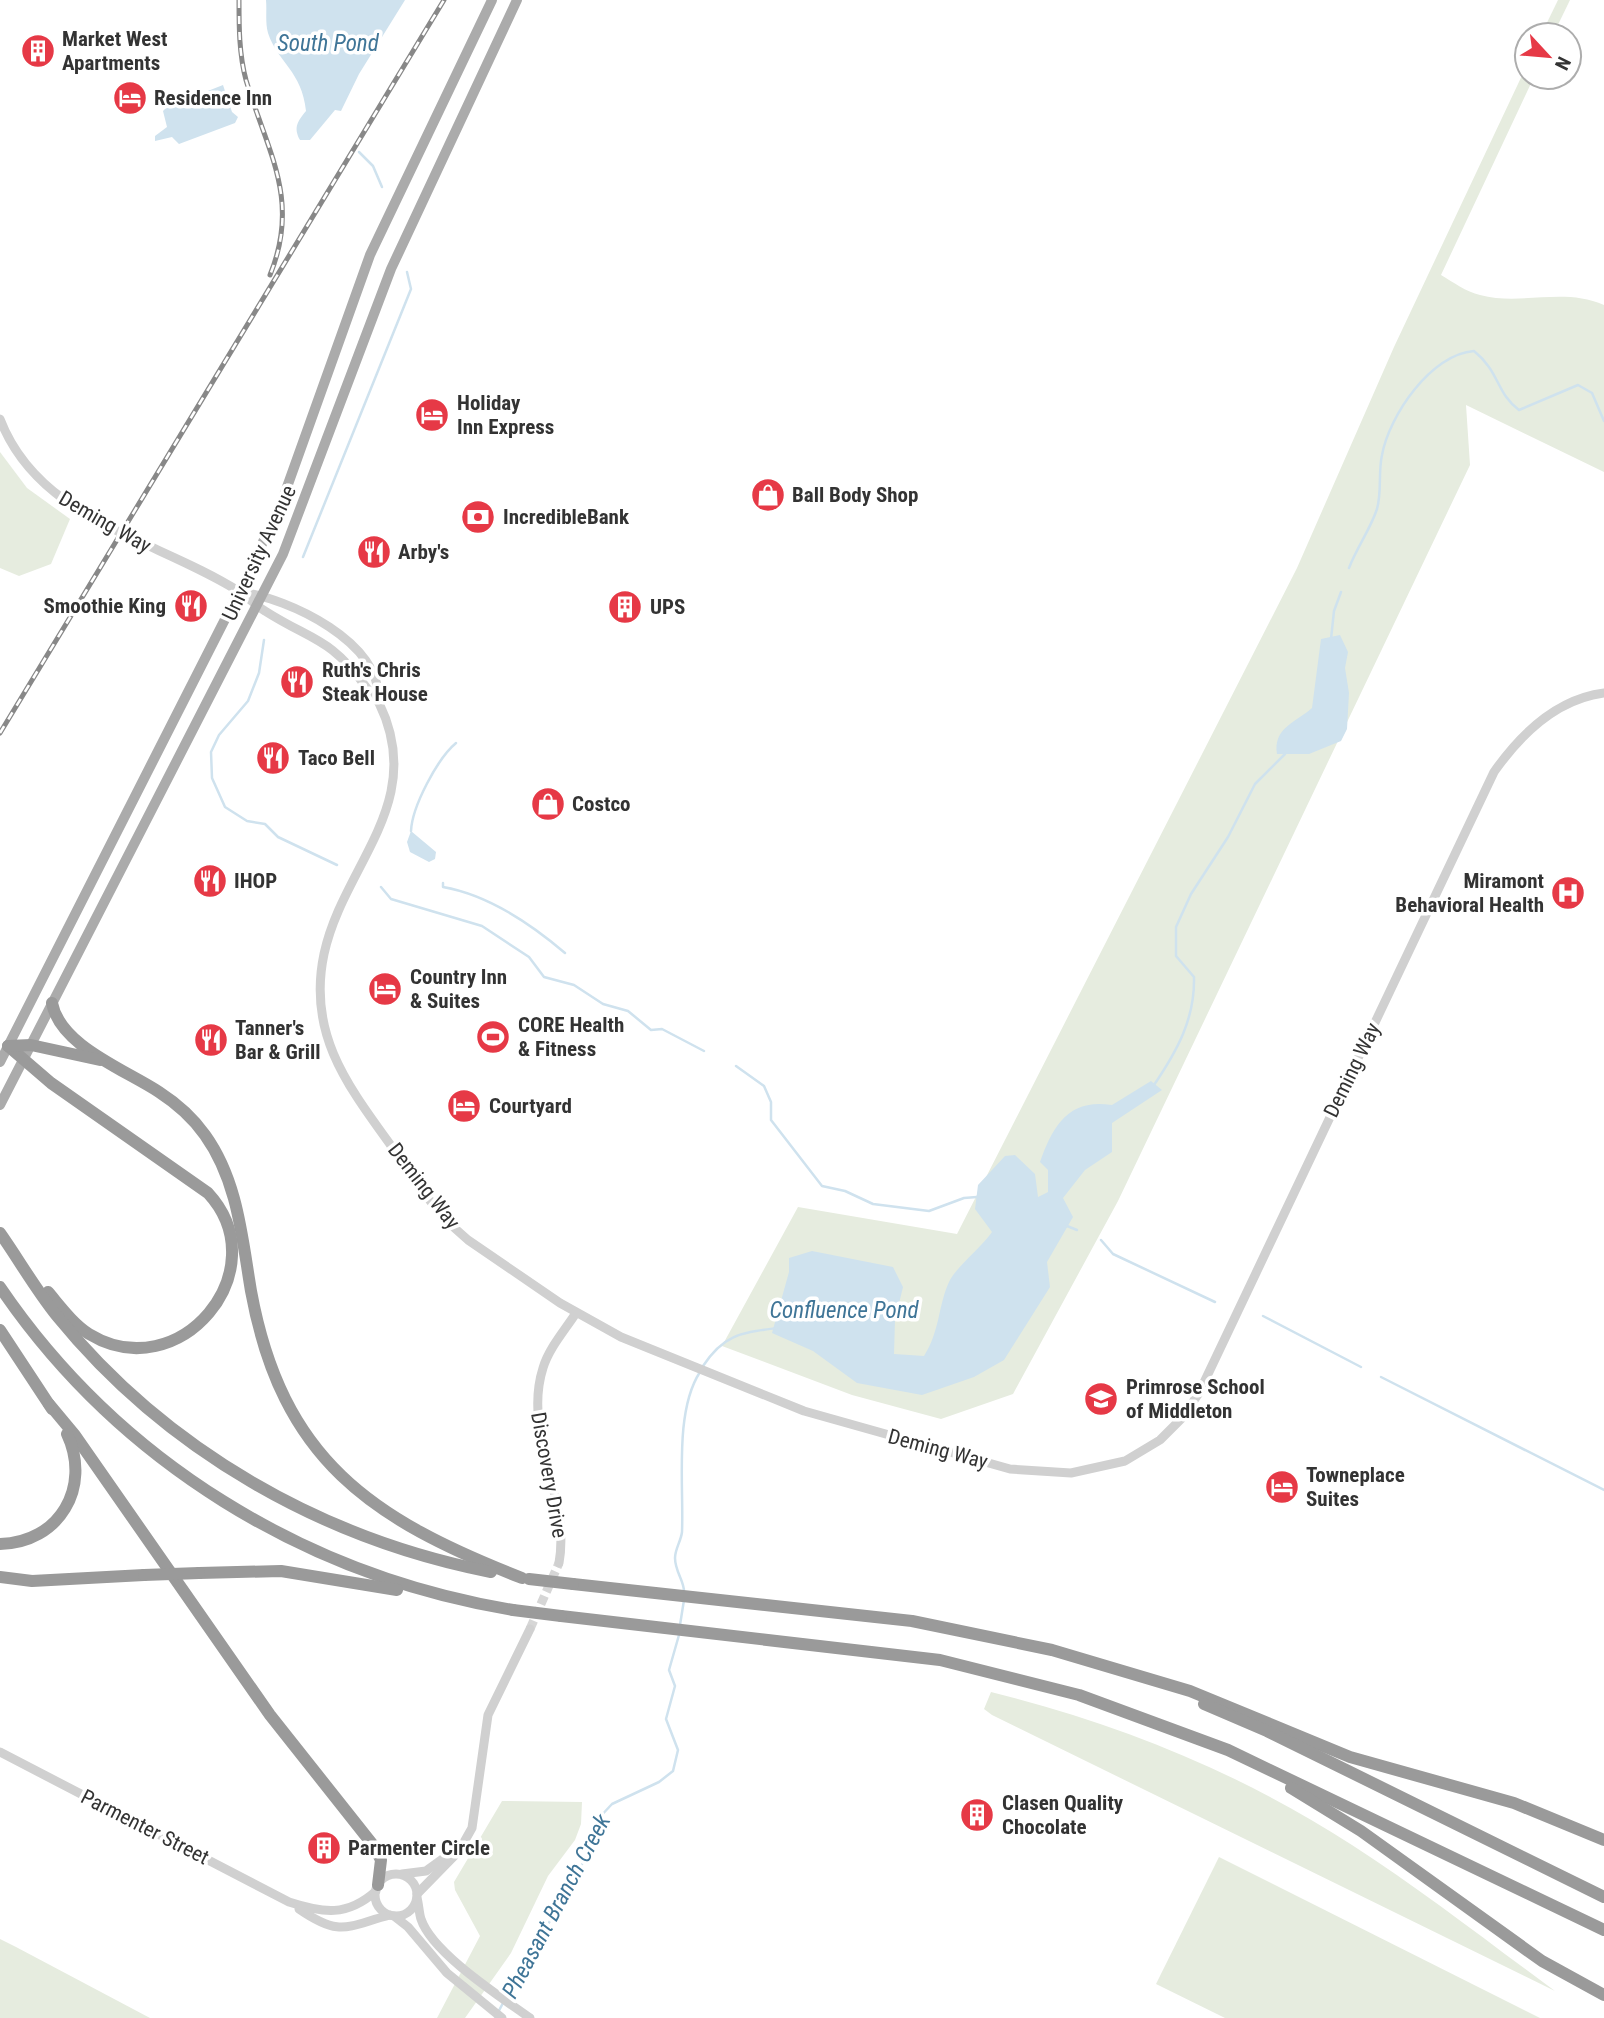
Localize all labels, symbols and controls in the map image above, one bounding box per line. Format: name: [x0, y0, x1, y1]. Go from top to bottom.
north arrow: [1513, 21, 1583, 91]
place label: Market West Apartments: [62, 27, 167, 75]
water label: South Pond: [277, 30, 380, 57]
building icon: Market West Apartments: [19, 32, 57, 70]
text: N: [1550, 53, 1576, 74]
hotel icon: Residence Inn: [111, 79, 149, 117]
place label: Residence Inn: [154, 86, 272, 110]
place label: Holiday Inn Express: [457, 391, 554, 439]
hotel icon: Holiday Inn Express: [413, 396, 451, 434]
shop icon: Ball Body Shop: [749, 476, 787, 514]
street label: University Avenue: [217, 481, 301, 624]
place label: Ball Body Shop: [792, 483, 918, 507]
street label: Deming Way: [55, 486, 155, 558]
bank icon: IncredibleBank: [459, 498, 497, 536]
place label: IncredibleBank: [503, 505, 630, 529]
restaurant icon: Arby's: [355, 533, 393, 571]
place label: Arby's: [398, 540, 449, 564]
restaurant icon: Smoothie King: [172, 587, 210, 625]
building icon: UPS: [606, 588, 644, 626]
place label: Smoothie King: [43, 594, 166, 618]
place label: UPS: [650, 595, 685, 619]
place label: Ruth's Chris Steak House: [322, 658, 428, 706]
restaurant icon: Ruth's Chris Steak House: [278, 663, 316, 701]
restaurant icon: Taco Bell: [254, 739, 292, 777]
place label: Taco Bell: [298, 746, 375, 770]
shop icon: Costco: [529, 785, 567, 823]
place label: Costco: [572, 792, 631, 816]
restaurant icon: IHOP: [191, 862, 229, 900]
place label: IHOP: [234, 869, 277, 893]
place label: Miramont Behavioral Health: [1395, 869, 1544, 917]
hospital icon: Miramont Behavioral Health: [1549, 874, 1587, 912]
place label: Country Inn & Suites: [410, 965, 507, 1013]
hotel icon: Country Inn & Suites: [366, 970, 404, 1008]
place label: CORE Health & Fitness: [518, 1013, 624, 1061]
place label: Tanner's Bar & Grill: [235, 1016, 321, 1064]
sports icon: CORE Health & Fitness: [474, 1018, 512, 1056]
street label: Deming Way: [1319, 1019, 1385, 1121]
restaurant icon: Tanner's Bar & Grill: [192, 1021, 230, 1059]
hotel icon: Courtyard: [445, 1087, 483, 1125]
place label: Courtyard: [489, 1094, 572, 1118]
street label: Deming Way: [383, 1138, 465, 1234]
water label: Confluence Pond: [769, 1297, 920, 1324]
place label: Primrose School of Middleton: [1126, 1375, 1265, 1423]
school or university icon: Primrose School of Middleton: [1082, 1380, 1120, 1418]
street label: Discovery Drive: [526, 1410, 572, 1540]
street label: Deming Way: [886, 1424, 991, 1474]
place label: Towneplace Suites: [1306, 1463, 1405, 1511]
hotel icon: Towneplace Suites: [1263, 1468, 1301, 1506]
street label: Parmenter Street: [77, 1784, 213, 1870]
place label: Clasen Quality Chocolate: [1002, 1791, 1124, 1839]
building icon: Clasen Quality Chocolate: [958, 1796, 996, 1834]
water label: Pheasant Branch Creek: [497, 1809, 617, 2003]
building icon: Parmenter Circle: [305, 1829, 343, 1867]
place label: Parmenter Circle: [348, 1836, 490, 1860]

